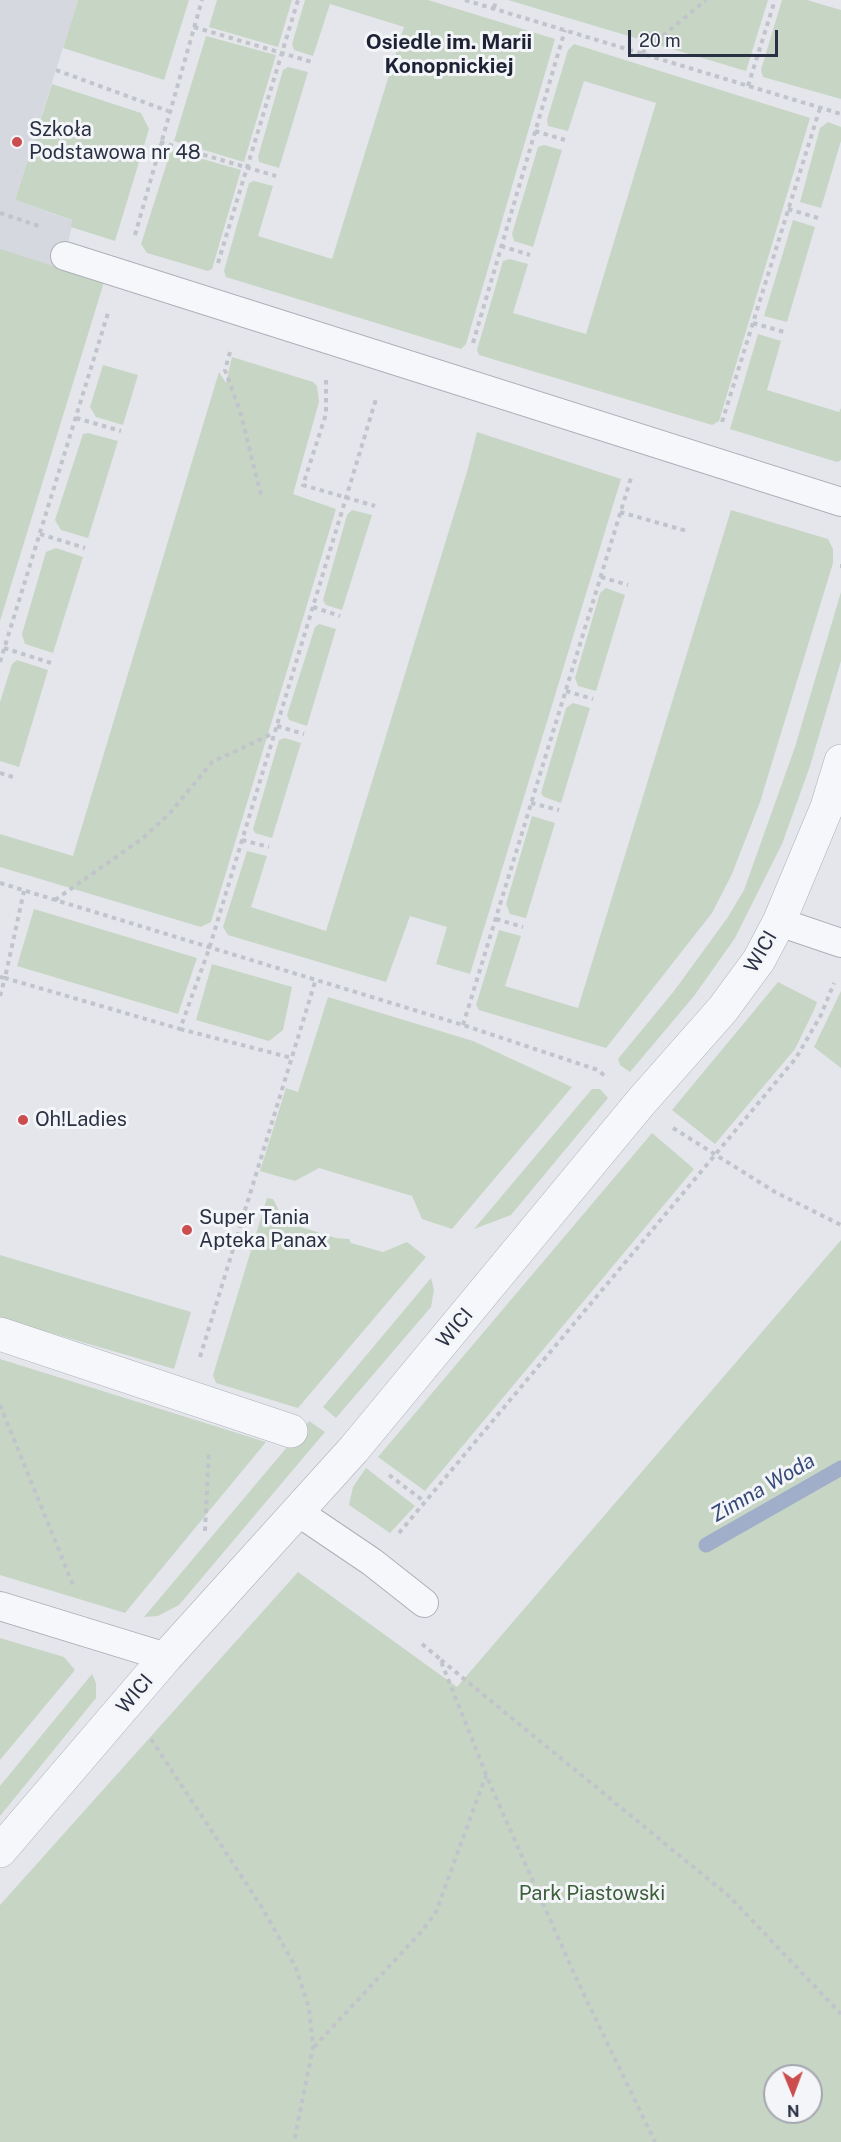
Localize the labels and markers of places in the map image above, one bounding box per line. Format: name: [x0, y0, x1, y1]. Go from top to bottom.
place label: Szkoła Podstawowa nr 48: [29, 118, 201, 165]
marker: Szkoła Podstawowa nr 48: [10, 135, 24, 149]
place label: Oh!Ladies: [35, 1108, 127, 1132]
marker: Oh!Ladies: [16, 1113, 30, 1127]
place label: Super Tania Apteka Panax: [199, 1206, 328, 1253]
marker: Super Tania Apteka Panax: [180, 1223, 194, 1237]

